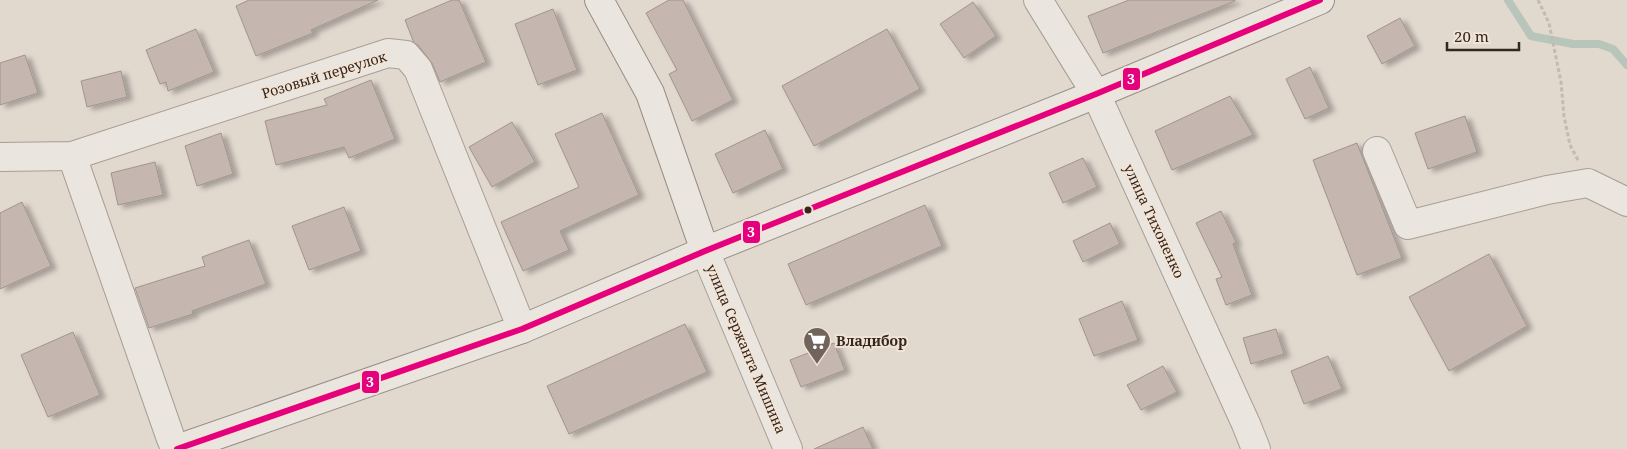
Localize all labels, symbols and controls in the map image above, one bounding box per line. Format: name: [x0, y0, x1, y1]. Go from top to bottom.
scale bar: [1447, 20, 1520, 52]
text: 20 m: [1454, 26, 1489, 46]
street label: Розовый переулок: [259, 46, 389, 103]
line badge: 3: [1122, 67, 1141, 91]
text: 3: [1127, 69, 1135, 88]
street label: улица Тихоненко: [1120, 161, 1189, 281]
unlabelled marker: [803, 205, 813, 215]
line badge: 3: [742, 220, 761, 244]
text: 3: [747, 222, 755, 241]
street label: улица Сержанта Мишина: [702, 261, 791, 436]
supermarket icon: Владибор: [802, 326, 832, 365]
place label: Владибор: [836, 331, 907, 350]
line badge: 3: [361, 370, 380, 394]
text: 3: [366, 372, 374, 391]

